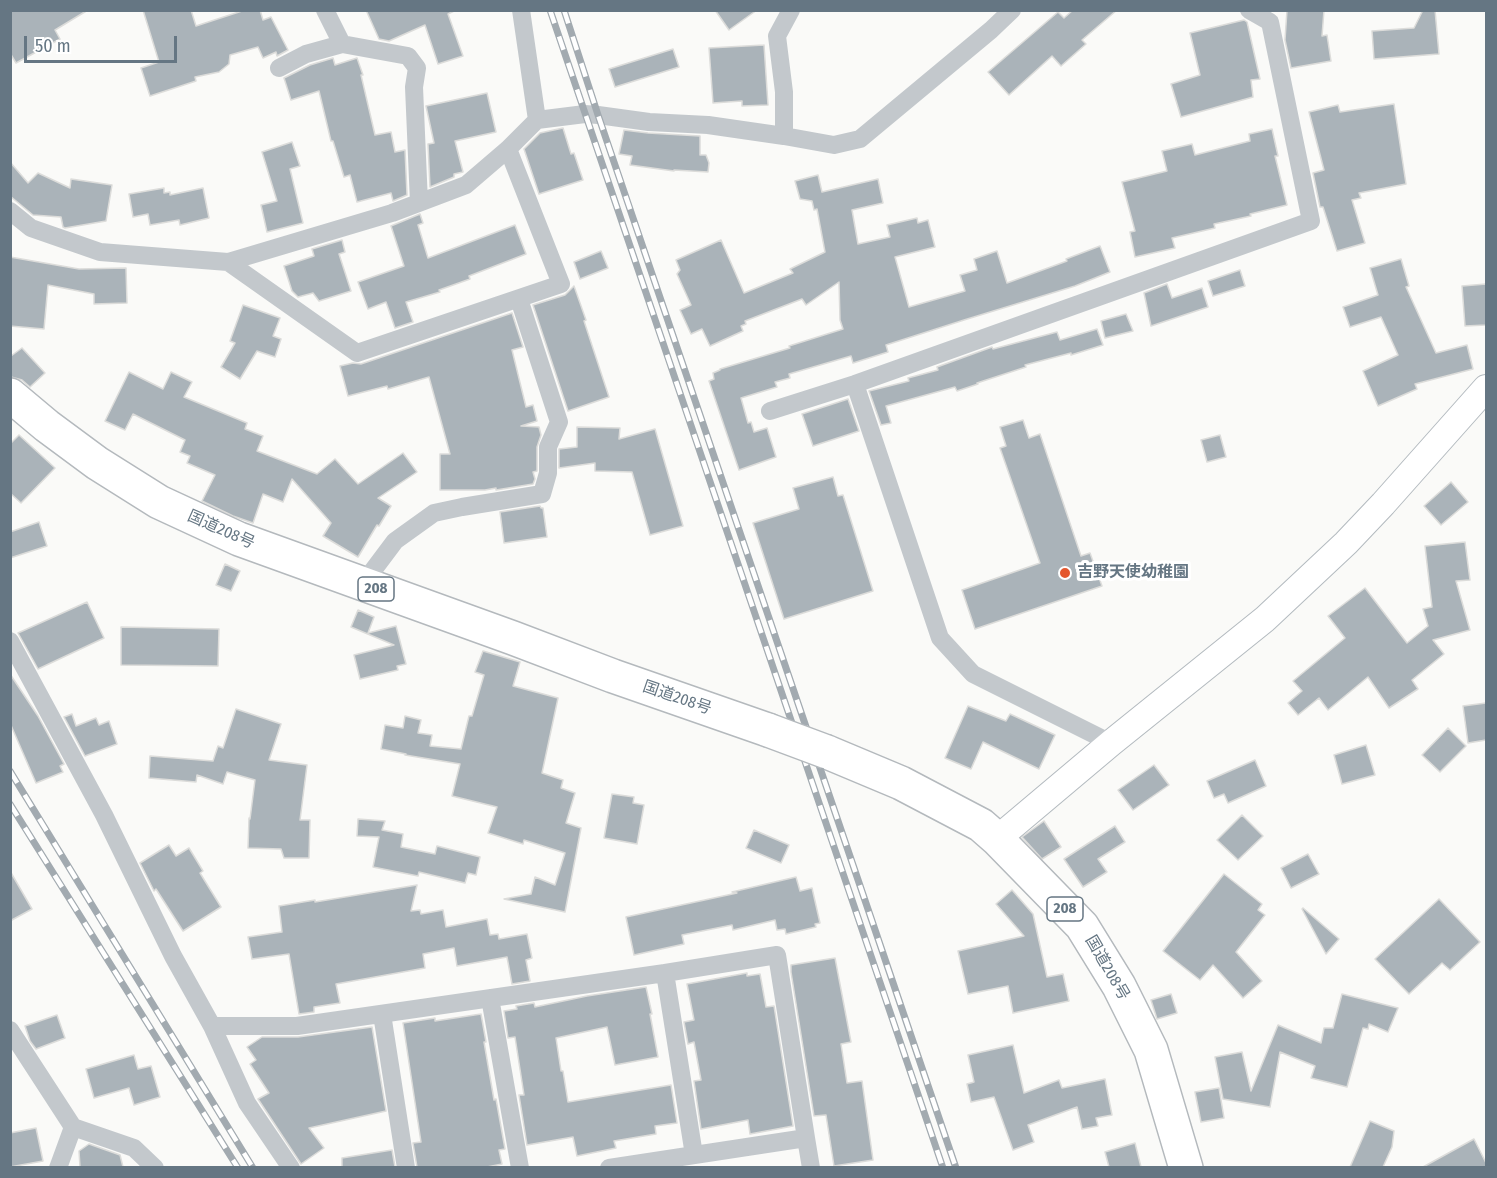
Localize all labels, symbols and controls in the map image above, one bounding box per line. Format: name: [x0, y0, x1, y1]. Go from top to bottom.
scale bar: [27, 24, 180, 62]
text: 50 m: [35, 35, 71, 57]
street label: 国道208号: [184, 507, 258, 553]
place label: 吉野天使幼稚園: [1077, 563, 1189, 583]
marker: 吉野天使幼稚園: [1058, 566, 1072, 580]
road number: 208: [358, 577, 394, 601]
street label: 国道208号: [640, 677, 714, 719]
road number: 208: [1047, 897, 1083, 921]
street label: 国道208号: [1081, 932, 1133, 1004]

